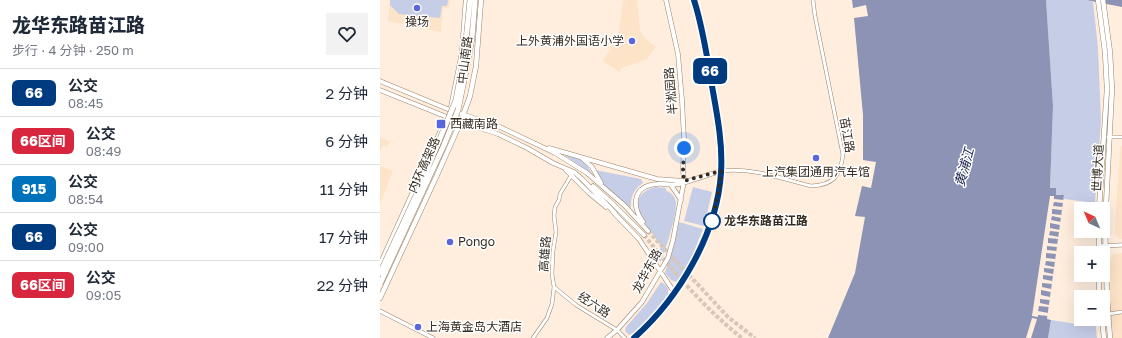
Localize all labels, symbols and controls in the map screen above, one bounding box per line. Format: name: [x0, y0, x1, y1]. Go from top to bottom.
marker: 操场: [412, 3, 422, 13]
text: 龙华东路苗江路: [12, 13, 145, 36]
button: heart: [326, 13, 368, 55]
place label: 操场: [405, 14, 429, 29]
place label: 上外黄浦外国语小学: [516, 33, 624, 48]
street label: 中山南路: [454, 35, 475, 85]
marker: 上外黄浦外国语小学: [627, 36, 637, 46]
text: 步行 · 4 分钟 · 250 m: [12, 42, 134, 58]
line badge: 66: [692, 58, 728, 84]
text: 66: [701, 62, 719, 79]
street label: 半淞园路: [661, 66, 680, 116]
text: 公交: [68, 76, 98, 94]
text: 66: [25, 84, 43, 101]
text: 2 分钟: [326, 84, 368, 102]
text: 08:45: [68, 95, 103, 111]
place label: 西藏南路: [450, 116, 498, 131]
street label: 苗江路: [837, 116, 858, 154]
marker: 西藏南路: [435, 118, 447, 130]
text: 公交: [86, 124, 116, 142]
text: 66区间: [20, 132, 66, 149]
text: 6 分钟: [325, 132, 368, 150]
street label: 内环高架路: [404, 134, 443, 195]
your location: [674, 138, 694, 158]
text: 08:49: [86, 143, 121, 159]
water label: 黄浦江: [951, 144, 977, 188]
street label: 世博大道: [1089, 144, 1106, 192]
marker: 上汽集团通用汽车馆: [811, 153, 821, 163]
place label: 上汽集团通用汽车馆: [762, 164, 870, 179]
text: 公交: [68, 172, 98, 190]
text: 915: [22, 180, 46, 197]
text: 11 分钟: [320, 180, 368, 198]
text: 08:54: [68, 191, 103, 207]
north arrow: [1074, 202, 1110, 238]
map controls: [1074, 202, 1110, 326]
marker: 龙华东路苗江路: [703, 212, 721, 230]
place label: 龙华东路苗江路: [724, 213, 808, 228]
text: 公交: [68, 220, 98, 238]
text: 66: [25, 228, 43, 245]
text: 17 分钟: [319, 228, 368, 246]
place label: Pongo: [458, 234, 495, 249]
street label: 高雄路: [536, 235, 553, 272]
marker: Pongo: [445, 237, 455, 247]
text: 09:00: [68, 239, 104, 255]
street label: 龙华东路: [629, 246, 664, 295]
button: +: [1074, 246, 1110, 282]
text: 公交: [86, 268, 116, 286]
text: 66区间: [20, 276, 66, 293]
text: 22 分钟: [317, 276, 368, 294]
text: 09:05: [86, 287, 121, 303]
street label: 经六路: [575, 288, 613, 321]
button: −: [1074, 290, 1110, 326]
place label: 上海黄金岛大酒店: [426, 319, 522, 334]
marker: 上海黄金岛大酒店: [413, 322, 423, 332]

